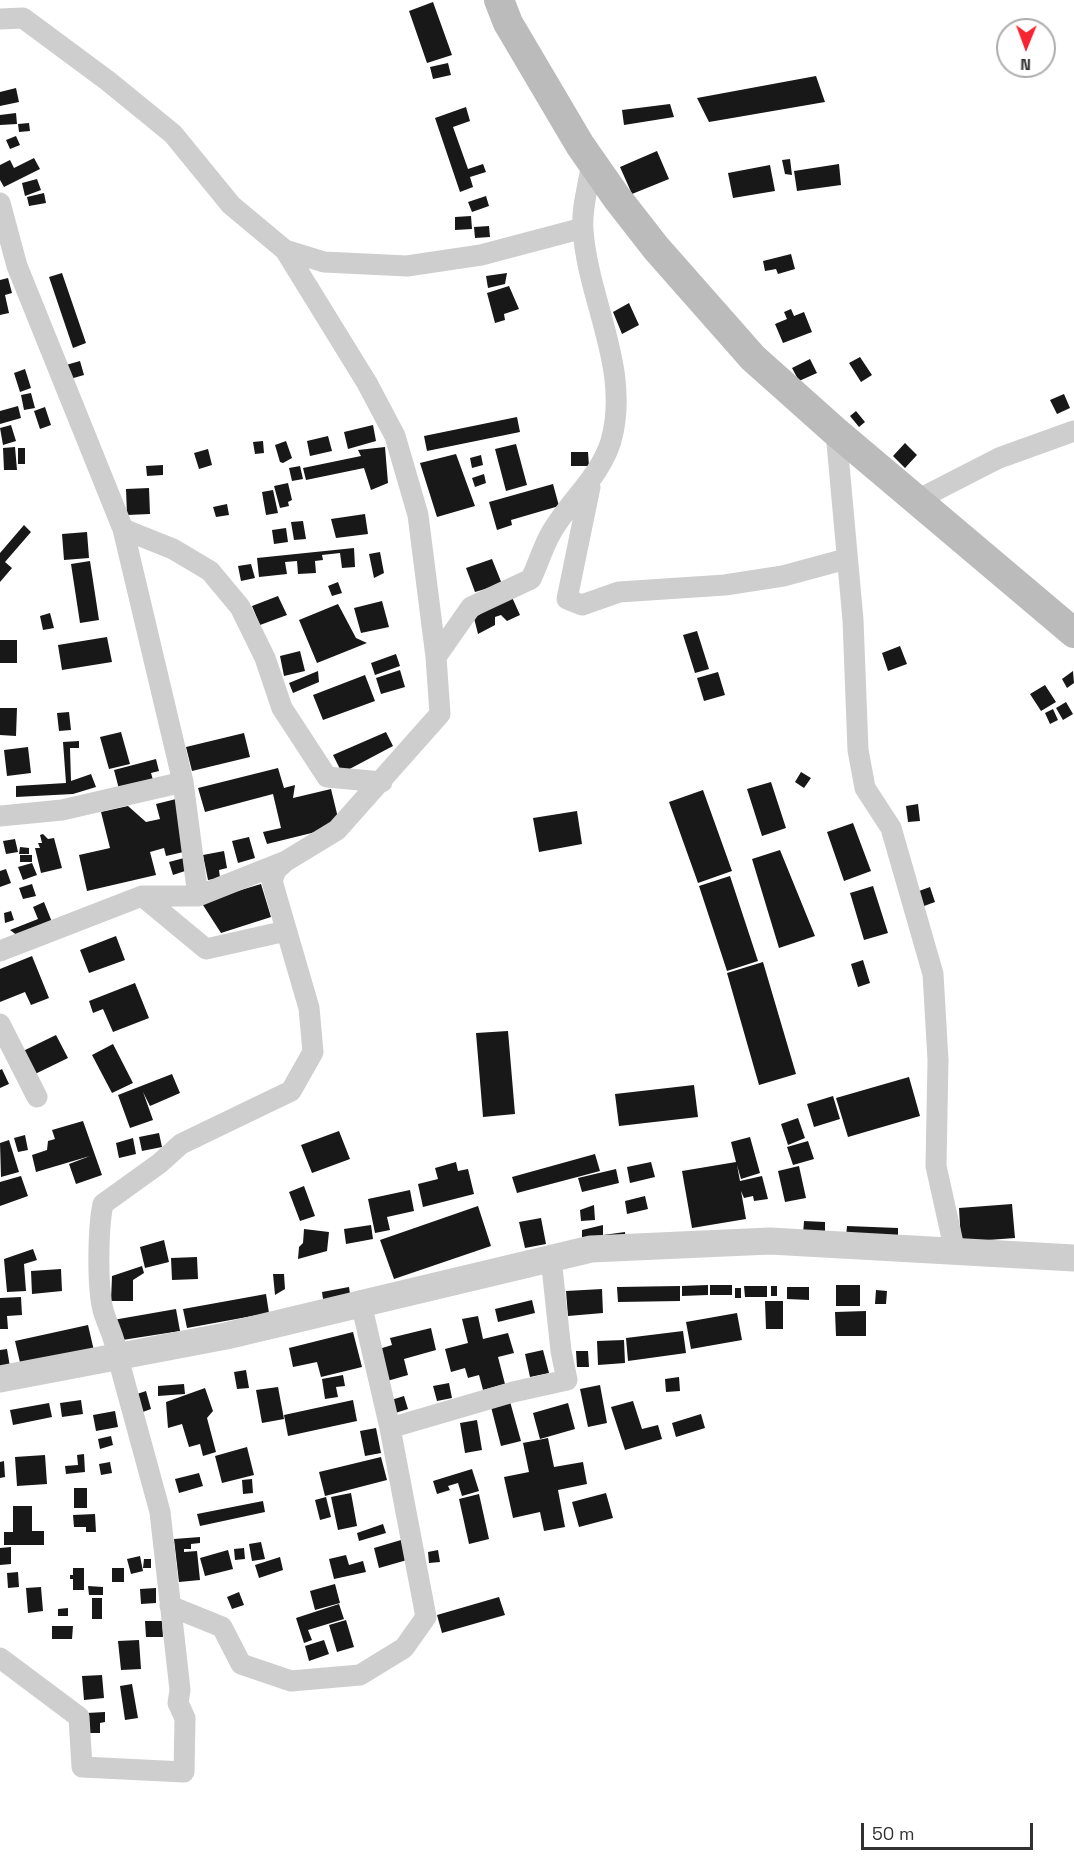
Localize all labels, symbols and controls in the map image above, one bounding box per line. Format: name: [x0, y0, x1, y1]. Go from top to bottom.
north arrow: [996, 18, 1056, 78]
text: N: [1020, 54, 1031, 75]
scale bar: [864, 1811, 1036, 1849]
text: 50 m: [872, 1822, 914, 1845]

